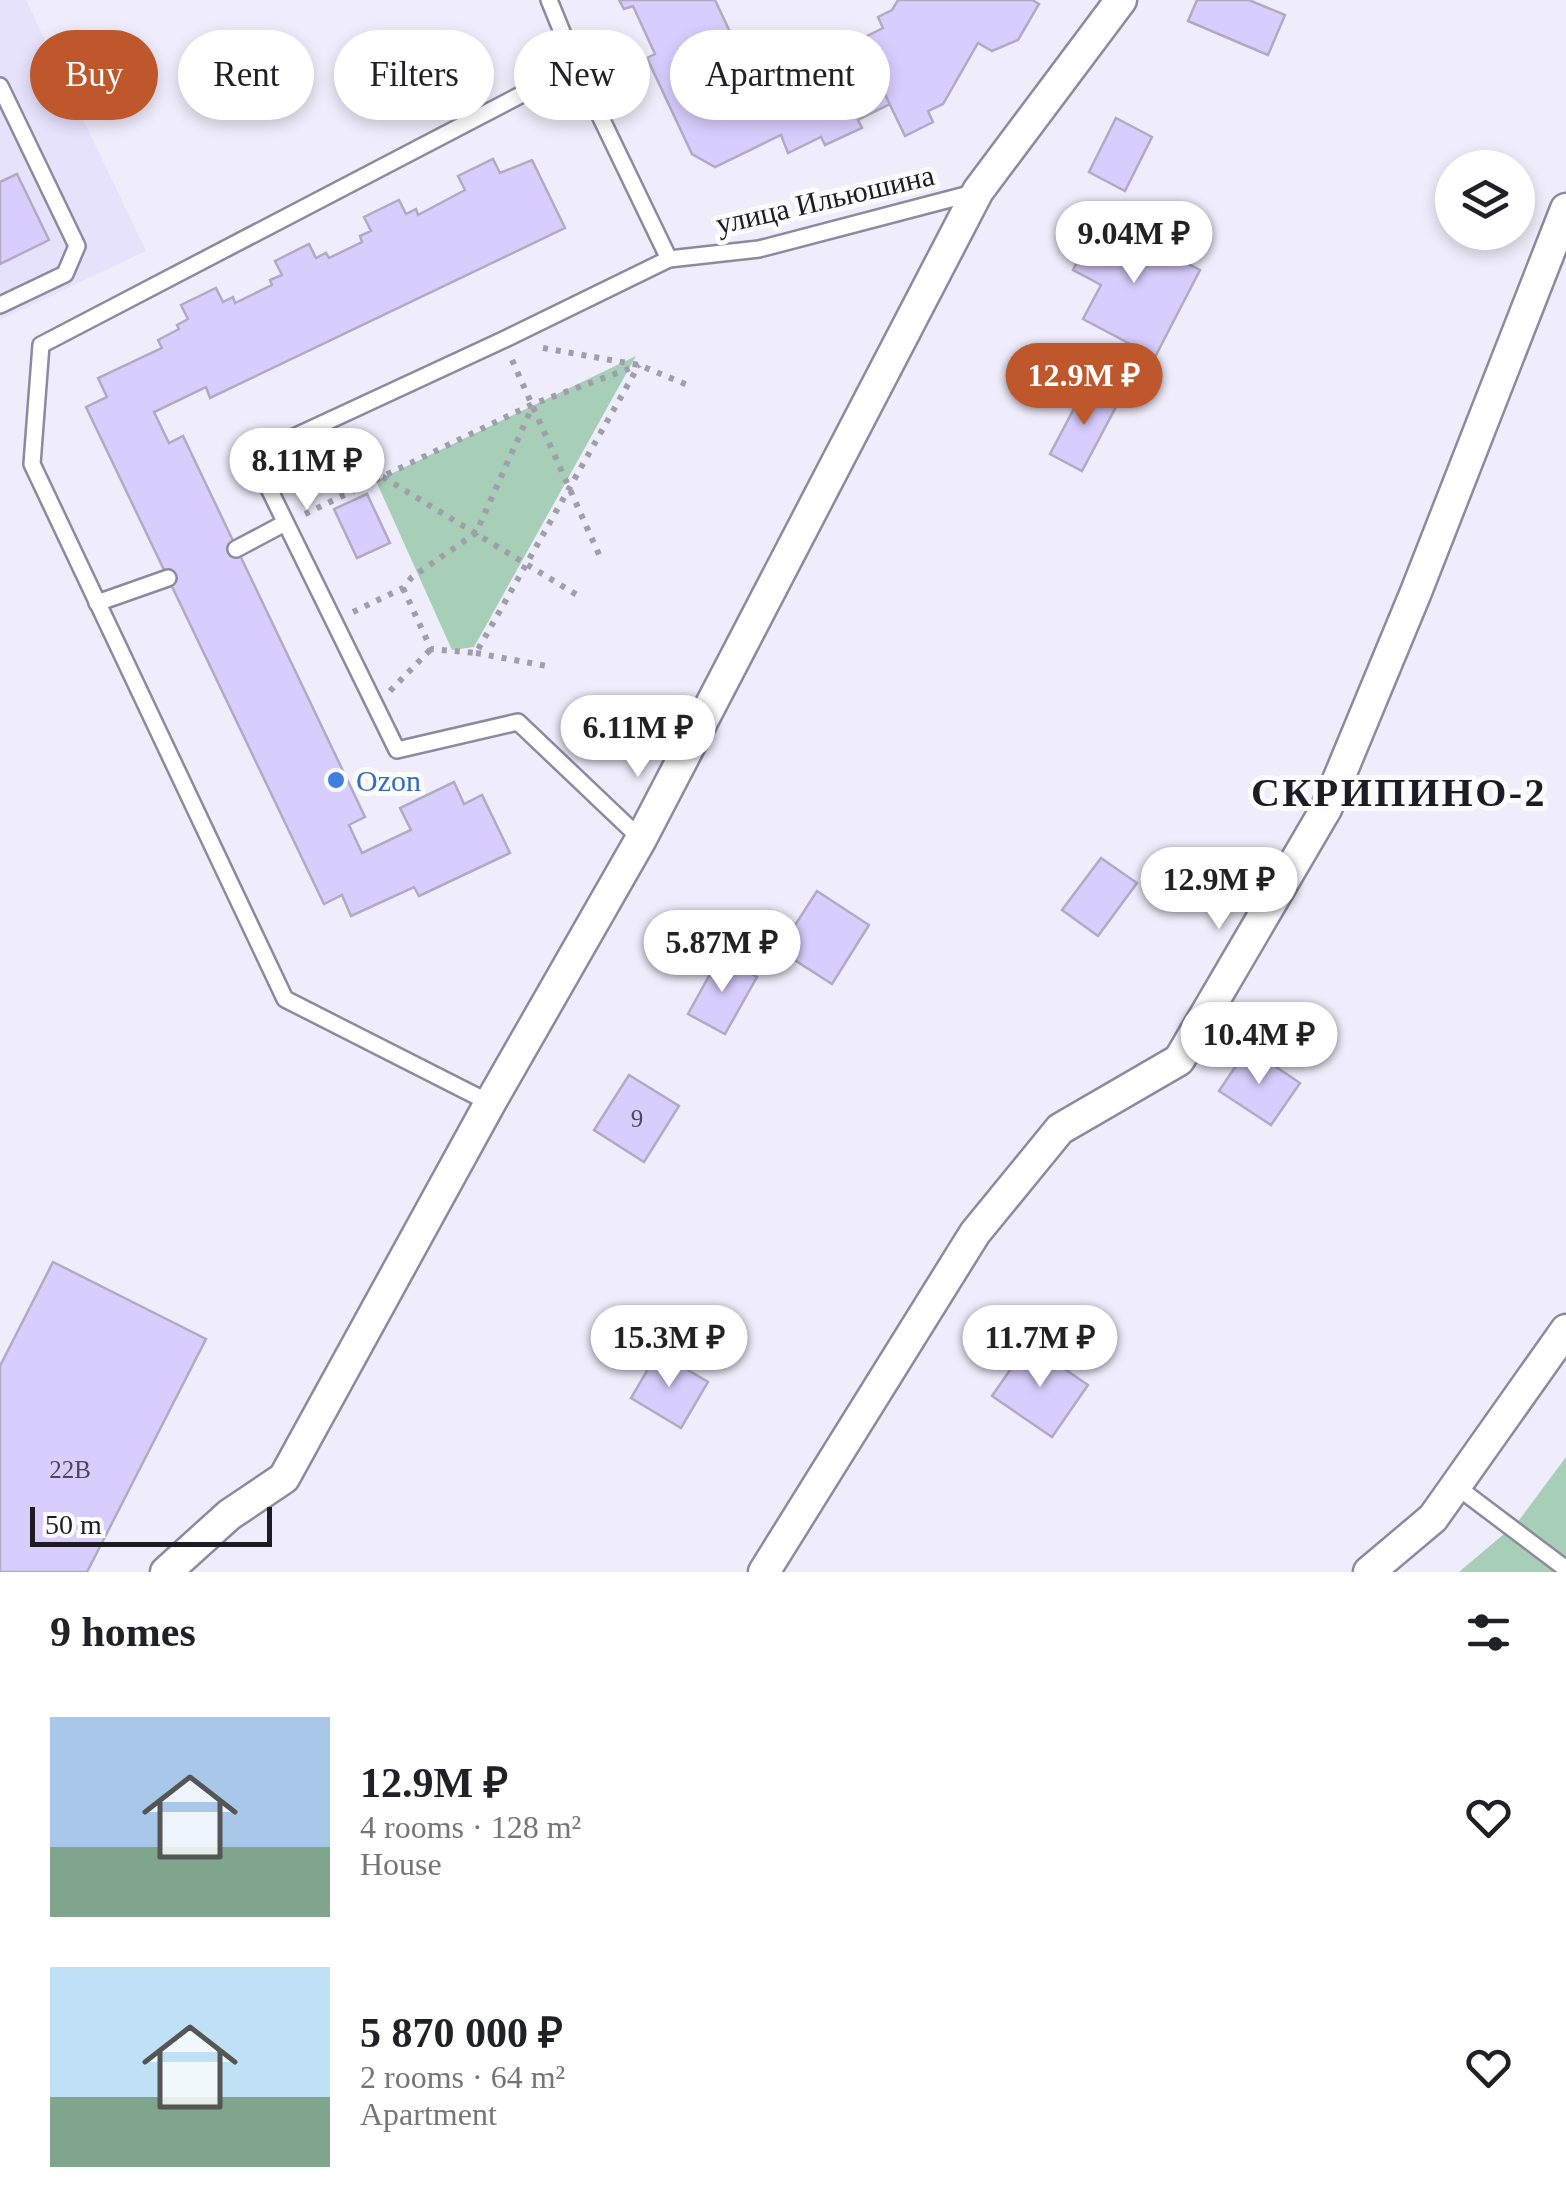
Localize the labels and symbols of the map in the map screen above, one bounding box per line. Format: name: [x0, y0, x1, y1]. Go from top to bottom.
street label: улица Ильюшина: [713, 158, 937, 240]
pin: 9.04M ₽: [1042, 201, 1226, 286]
pin: 12.9M ₽: [992, 343, 1176, 428]
pin: 8.11M ₽: [215, 428, 399, 513]
pin: 6.11M ₽: [546, 695, 730, 780]
place label: Ozon: [356, 764, 421, 797]
marker: Ozon: [325, 769, 347, 791]
district label: СКРИПИНО-2: [1251, 770, 1547, 815]
pin: 12.9M ₽: [1127, 847, 1311, 932]
pin: 5.87M ₽: [630, 910, 814, 995]
pin: 10.4M ₽: [1167, 1002, 1351, 1087]
house number: 9: [631, 1105, 643, 1132]
pin: 15.3M ₽: [577, 1305, 761, 1390]
pin: 11.7M ₽: [948, 1305, 1132, 1390]
house number: 22В: [49, 1456, 91, 1483]
scale bar: [30, 1502, 272, 1546]

